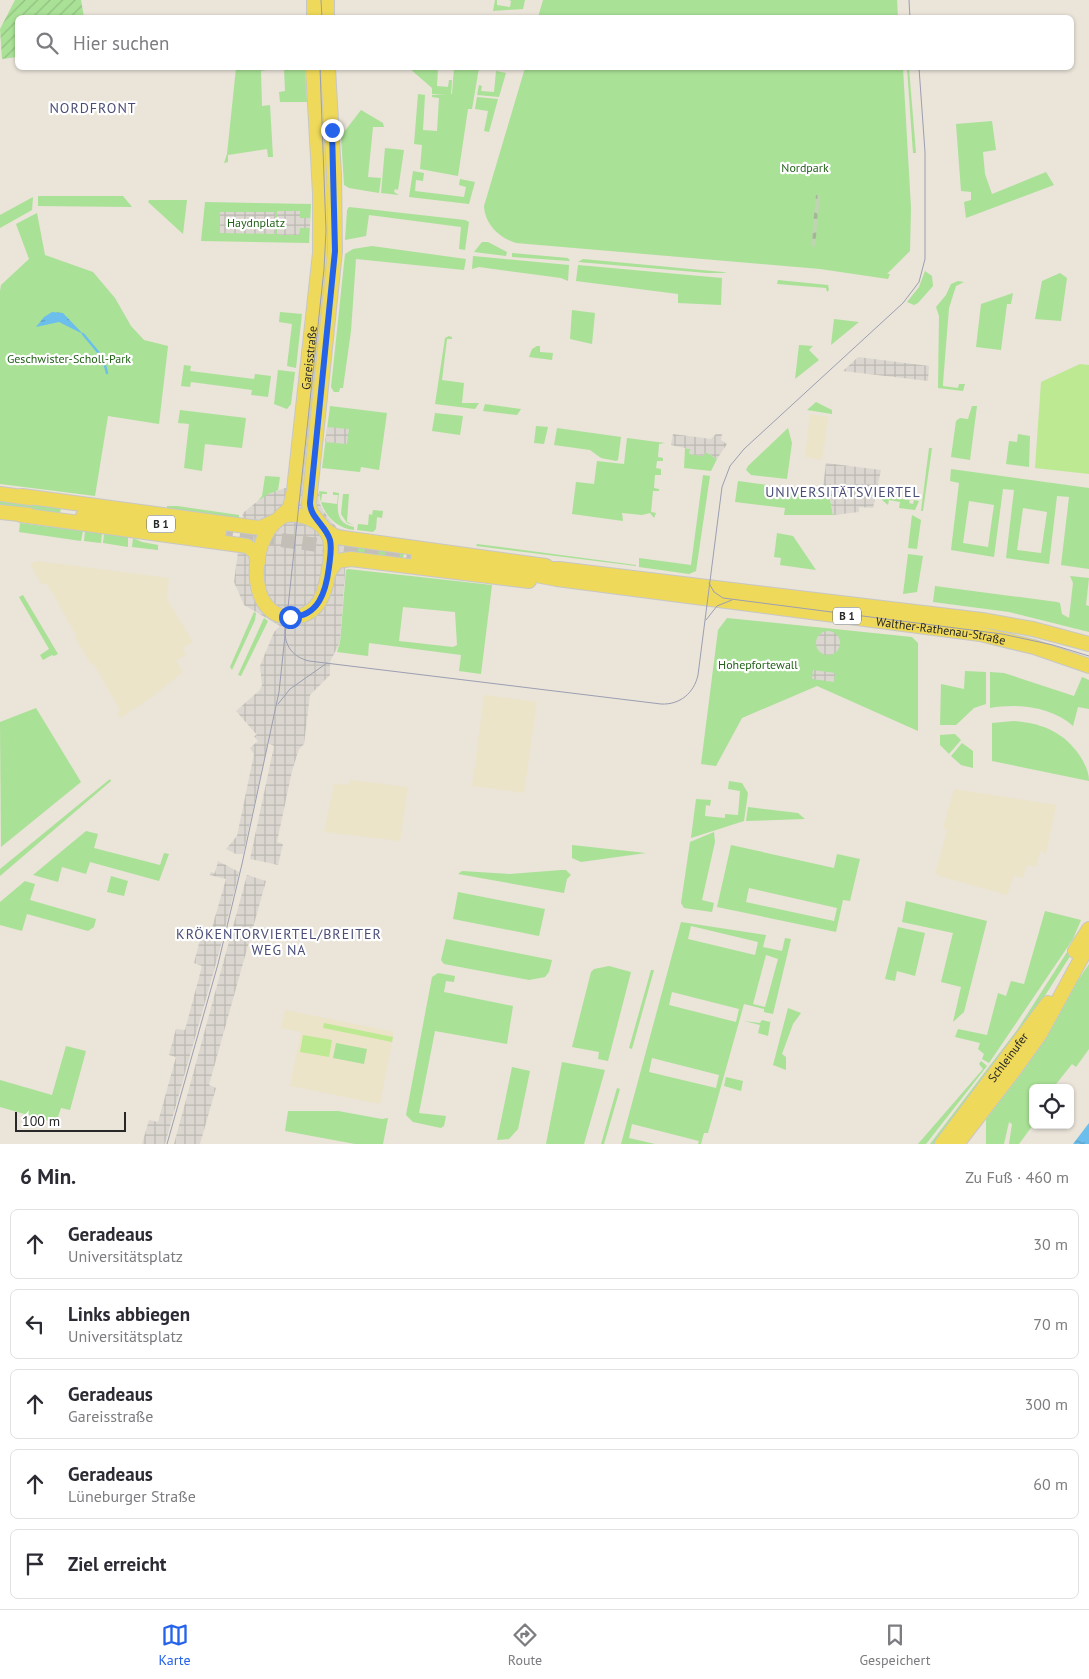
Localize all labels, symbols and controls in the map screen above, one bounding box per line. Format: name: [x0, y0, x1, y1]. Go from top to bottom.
search box: [15, 15, 1074, 70]
icon: search: [33, 29, 61, 57]
text: Hier suchen: [73, 31, 169, 55]
district label: NORDFRONT: [49, 99, 137, 117]
route end: [321, 119, 344, 142]
park label: Nordpark: [781, 160, 829, 175]
park label: Haydnplatz: [227, 215, 285, 230]
street label: Gareisstraße: [298, 325, 319, 390]
park label: Geschwister-Scholl-Park: [7, 351, 131, 366]
district label: UNIVERSITÄTSVIERTEL: [765, 483, 921, 501]
road number: B 1: [147, 516, 175, 532]
route start: [279, 606, 302, 629]
road number: B 1: [833, 608, 861, 624]
street label: Walther-Rathenau-Straße: [875, 613, 1007, 647]
park label: Hohepfortewall: [718, 657, 798, 672]
district label: KRÖKENTORVIERTEL/BREITER WEG NA: [176, 925, 382, 959]
street label: Schleinufer: [984, 1029, 1031, 1085]
map controls: [1029, 1084, 1074, 1129]
button: locate: [1029, 1084, 1074, 1129]
scale bar: [15, 1109, 126, 1132]
text: 100 m: [22, 1112, 60, 1130]
text: 6 Min.: [20, 1163, 76, 1190]
text: Zu Fuß · 460 m: [965, 1167, 1069, 1187]
text: Geradeaus: [68, 1222, 153, 1246]
icon: ahead: [21, 1230, 49, 1258]
text: 30 m: [1033, 1234, 1068, 1254]
text: Universitätsplatz: [68, 1246, 183, 1266]
text: Links abbiegen: [68, 1302, 190, 1326]
icon: left: [21, 1310, 49, 1338]
text: 70 m: [1033, 1314, 1068, 1334]
text: Universitätsplatz: [68, 1326, 183, 1346]
text: Geradeaus: [68, 1382, 153, 1406]
icon: ahead: [21, 1390, 49, 1418]
text: 300 m: [1025, 1394, 1068, 1414]
text: Gareisstraße: [68, 1406, 153, 1426]
text: Geradeaus: [68, 1462, 153, 1486]
icon: ahead: [21, 1470, 49, 1498]
text: 60 m: [1033, 1474, 1068, 1494]
text: Lüneburger Straße: [68, 1486, 196, 1506]
icon: arrive: [21, 1550, 49, 1578]
text: Ziel erreicht: [68, 1552, 166, 1576]
tab: Karte: [159, 1621, 191, 1669]
tab: Route: [508, 1621, 542, 1669]
tab: Gespeichert: [859, 1621, 930, 1669]

